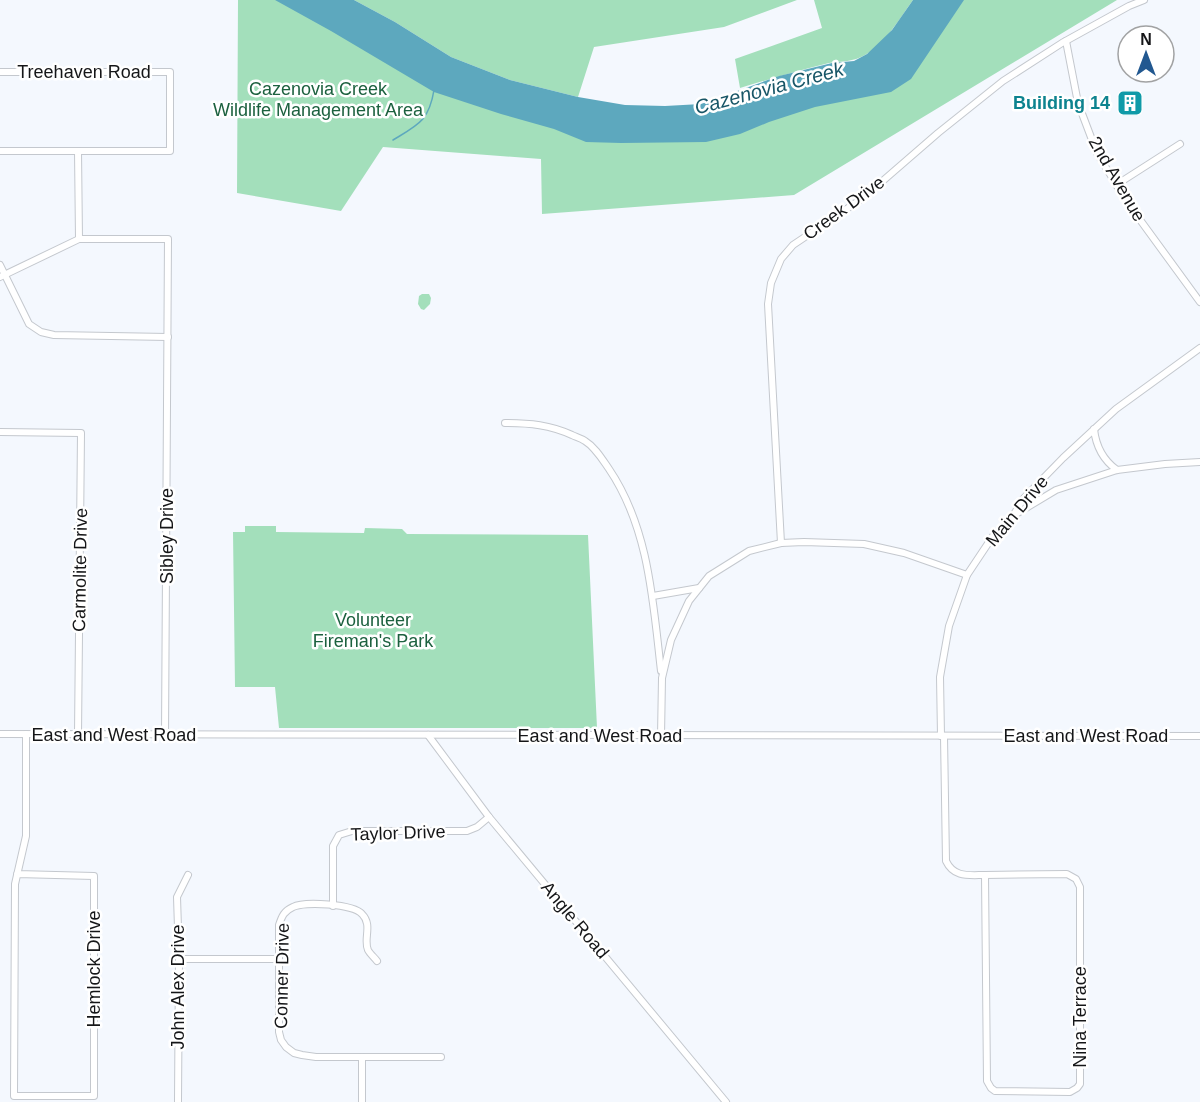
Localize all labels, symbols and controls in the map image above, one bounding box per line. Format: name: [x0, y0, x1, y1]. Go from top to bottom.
north arrow: [1116, 24, 1176, 84]
text: N: [1140, 31, 1152, 48]
water label: Cazenovia Creek: [692, 57, 847, 118]
street label: Treehaven Road: [17, 62, 151, 82]
park label: Cazenovia Creek Wildlife Management Area: [213, 79, 424, 120]
building icon: Building 14: [1115, 88, 1145, 118]
place label: Building 14: [1013, 93, 1110, 113]
street label: 2nd Avenue: [1085, 133, 1149, 225]
street label: Creek Drive: [800, 172, 888, 244]
street label: Main Drive: [982, 472, 1052, 550]
street label: Sibley Drive: [157, 488, 177, 584]
street label: Carmolite Drive: [69, 508, 91, 632]
park label: Volunteer Fireman's Park: [313, 610, 434, 651]
street label: East and West Road: [32, 725, 196, 745]
street label: East and West Road: [518, 726, 682, 746]
street label: East and West Road: [1004, 726, 1168, 746]
street label: Taylor Drive: [350, 821, 446, 845]
street label: Angle Road: [537, 878, 613, 962]
street label: Hemlock Drive: [84, 910, 104, 1028]
street label: Conner Drive: [271, 923, 293, 1029]
street label: John Alex Drive: [168, 924, 188, 1050]
street label: Nina Terrace: [1070, 966, 1090, 1068]

